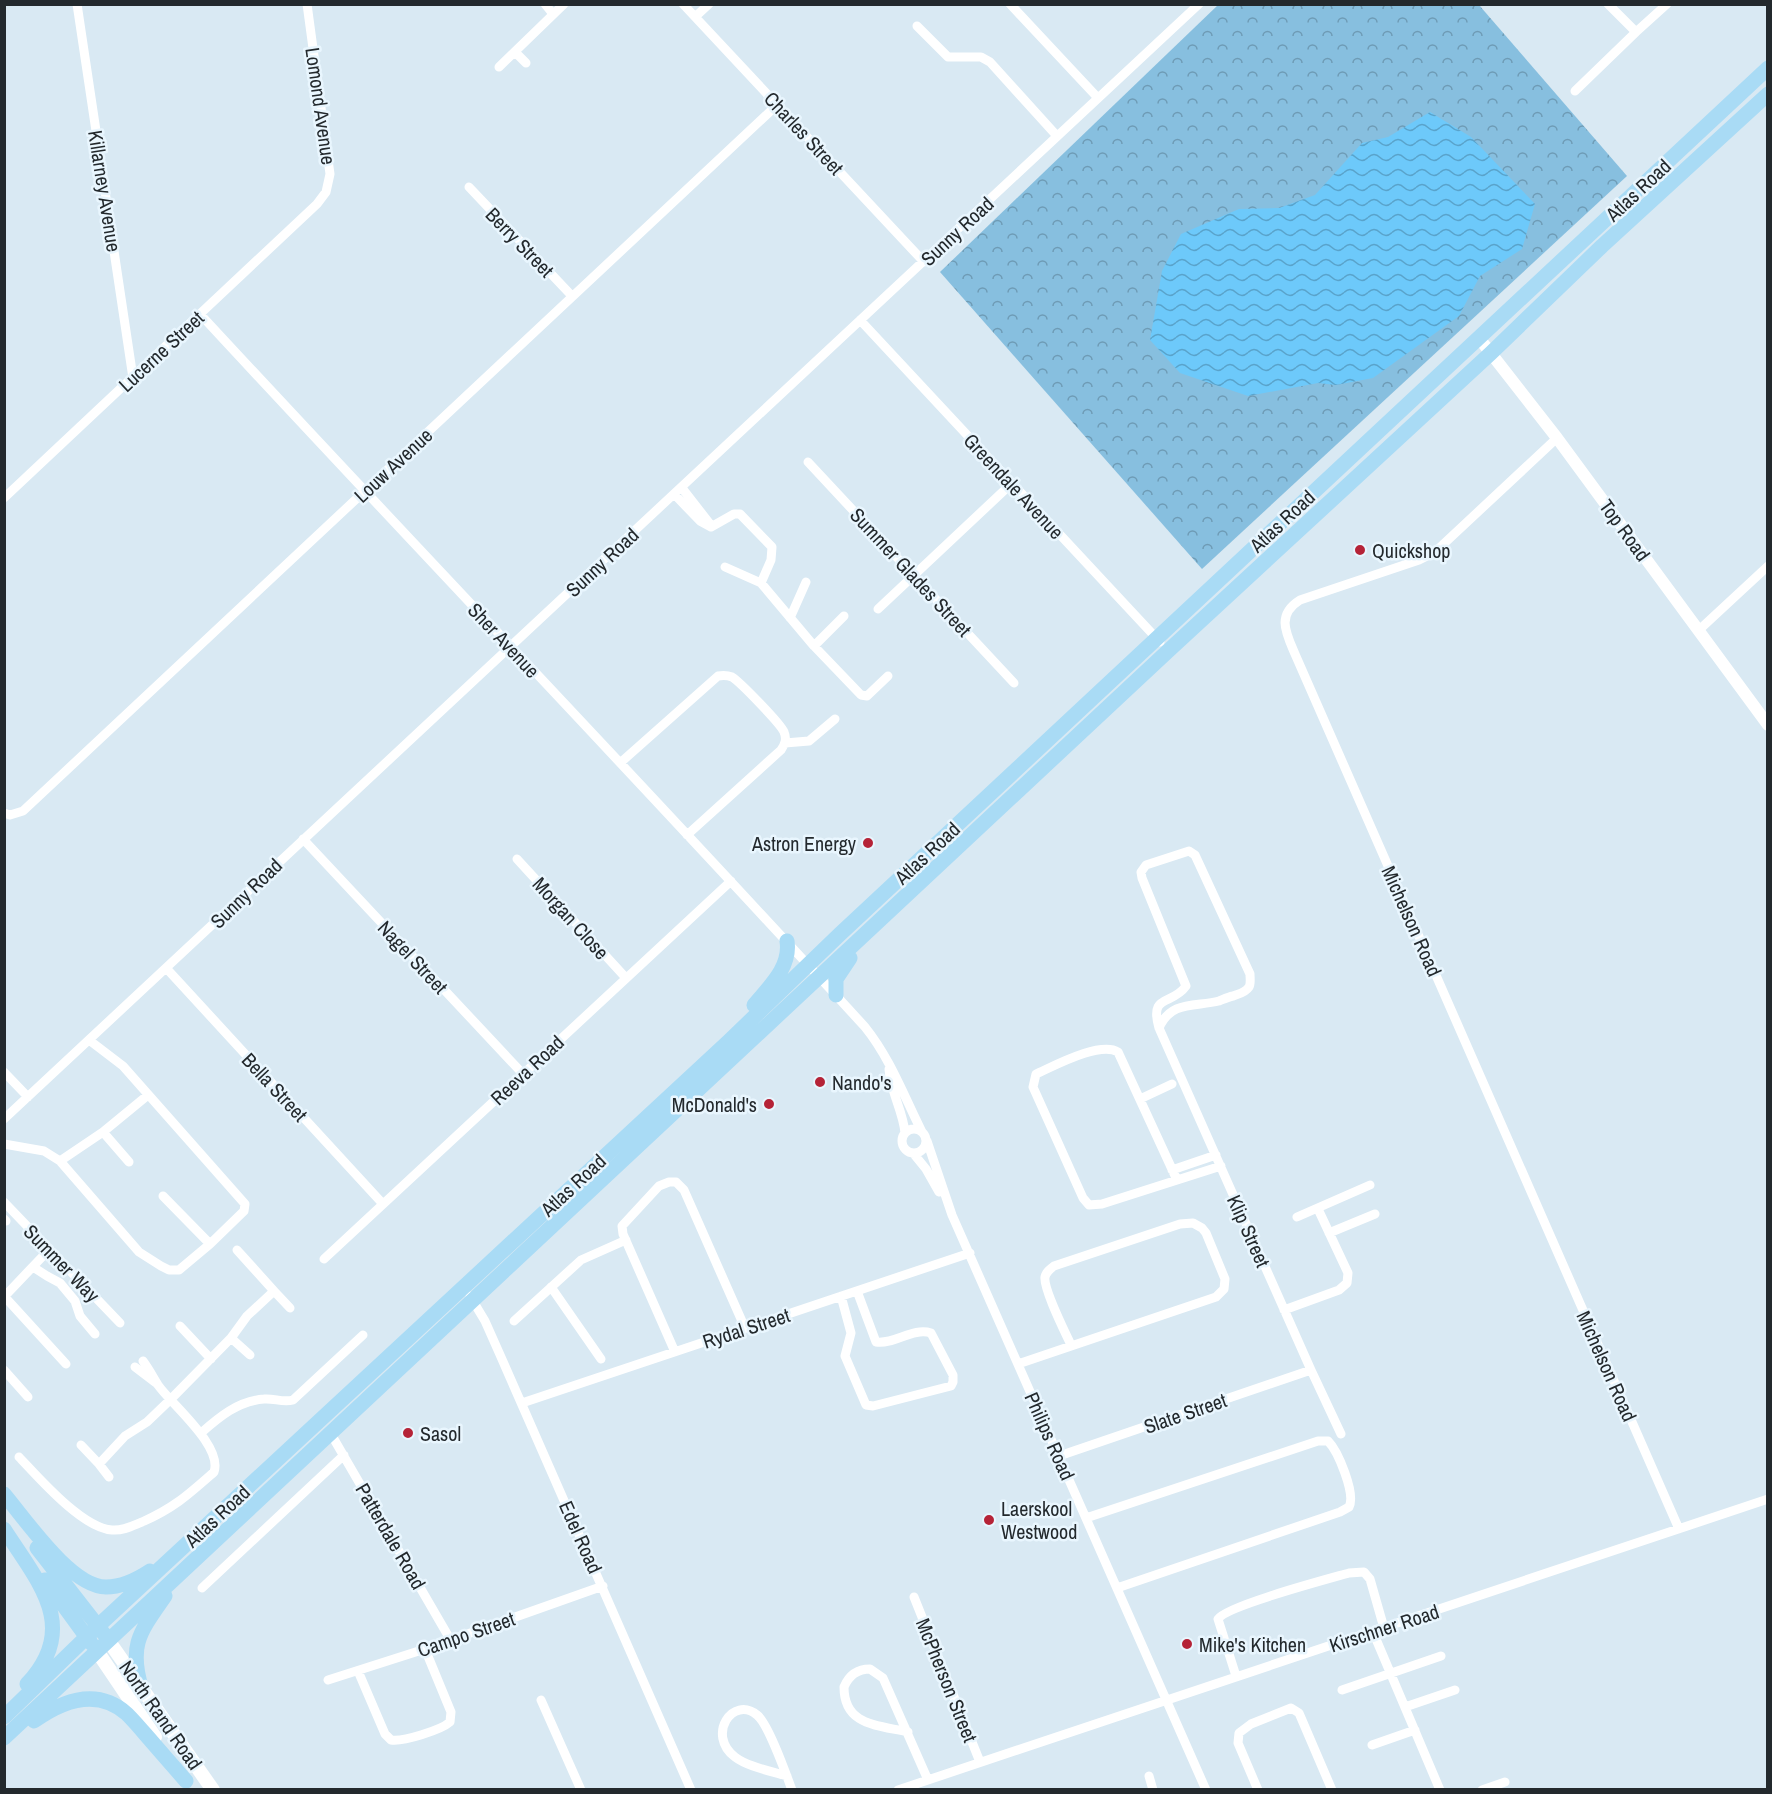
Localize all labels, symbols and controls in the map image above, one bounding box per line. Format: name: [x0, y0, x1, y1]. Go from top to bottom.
street label: Lomond Avenue: [299, 46, 343, 166]
street label: Charles Street: [758, 85, 850, 181]
street label: Killarney Avenue: [82, 128, 128, 254]
street label: Atlas Road: [1599, 153, 1677, 228]
street label: Sunny Road: [915, 190, 999, 272]
street label: Berry Street: [480, 201, 560, 283]
street label: Lucerne Street: [112, 304, 210, 398]
street label: Louw Avenue: [348, 422, 438, 508]
street label: Greendale Avenue: [958, 427, 1070, 545]
street label: Atlas Road: [1243, 484, 1321, 559]
street label: Top Road: [1593, 494, 1657, 566]
street label: Summer Glades Street: [844, 502, 978, 643]
street label: Sunny Road: [560, 521, 644, 603]
place label: Quickshop: [1372, 537, 1450, 564]
marker: Quickshop: [1353, 543, 1367, 557]
street label: Sher Avenue: [462, 597, 546, 683]
street label: Atlas Road: [888, 816, 966, 891]
place label: Astron Energy: [751, 830, 857, 857]
marker: Astron Energy: [861, 836, 875, 850]
street label: Sunny Road: [204, 852, 288, 934]
street label: Michelson Road: [1376, 861, 1448, 981]
street label: Morgan Close: [527, 871, 615, 965]
street label: Nagel Street: [372, 914, 454, 1000]
street label: Reeva Road: [484, 1029, 570, 1111]
street label: Bella Street: [236, 1047, 314, 1128]
place label: Nando's: [832, 1069, 892, 1096]
marker: Nando's: [813, 1075, 827, 1089]
place label: McDonald's: [672, 1091, 757, 1118]
marker: McDonald's: [762, 1097, 776, 1111]
street label: Atlas Road: [534, 1148, 612, 1223]
street label: Klip Street: [1221, 1191, 1277, 1272]
street label: Summer Way: [18, 1218, 107, 1308]
street label: Rydal Street: [699, 1301, 793, 1355]
street label: Michelson Road: [1571, 1306, 1643, 1426]
street label: Slate Street: [1140, 1386, 1230, 1440]
street label: Philips Road: [1019, 1388, 1081, 1484]
place label: Sasol: [420, 1420, 461, 1447]
marker: Sasol: [401, 1426, 415, 1440]
street label: Patterdale Road: [350, 1478, 432, 1594]
street label: Atlas Road: [178, 1479, 256, 1554]
place label: Laerskool Westwood: [1001, 1495, 1077, 1545]
street label: Edel Road: [553, 1497, 609, 1577]
marker: Laerskool Westwood: [982, 1513, 996, 1527]
street label: Kirschner Road: [1326, 1598, 1442, 1658]
street label: Campo Street: [414, 1605, 519, 1663]
street label: McPherson Street: [910, 1614, 984, 1746]
place label: Mike's Kitchen: [1199, 1631, 1306, 1658]
marker: Mike's Kitchen: [1180, 1637, 1194, 1651]
street label: North Rand Road: [113, 1655, 209, 1775]

